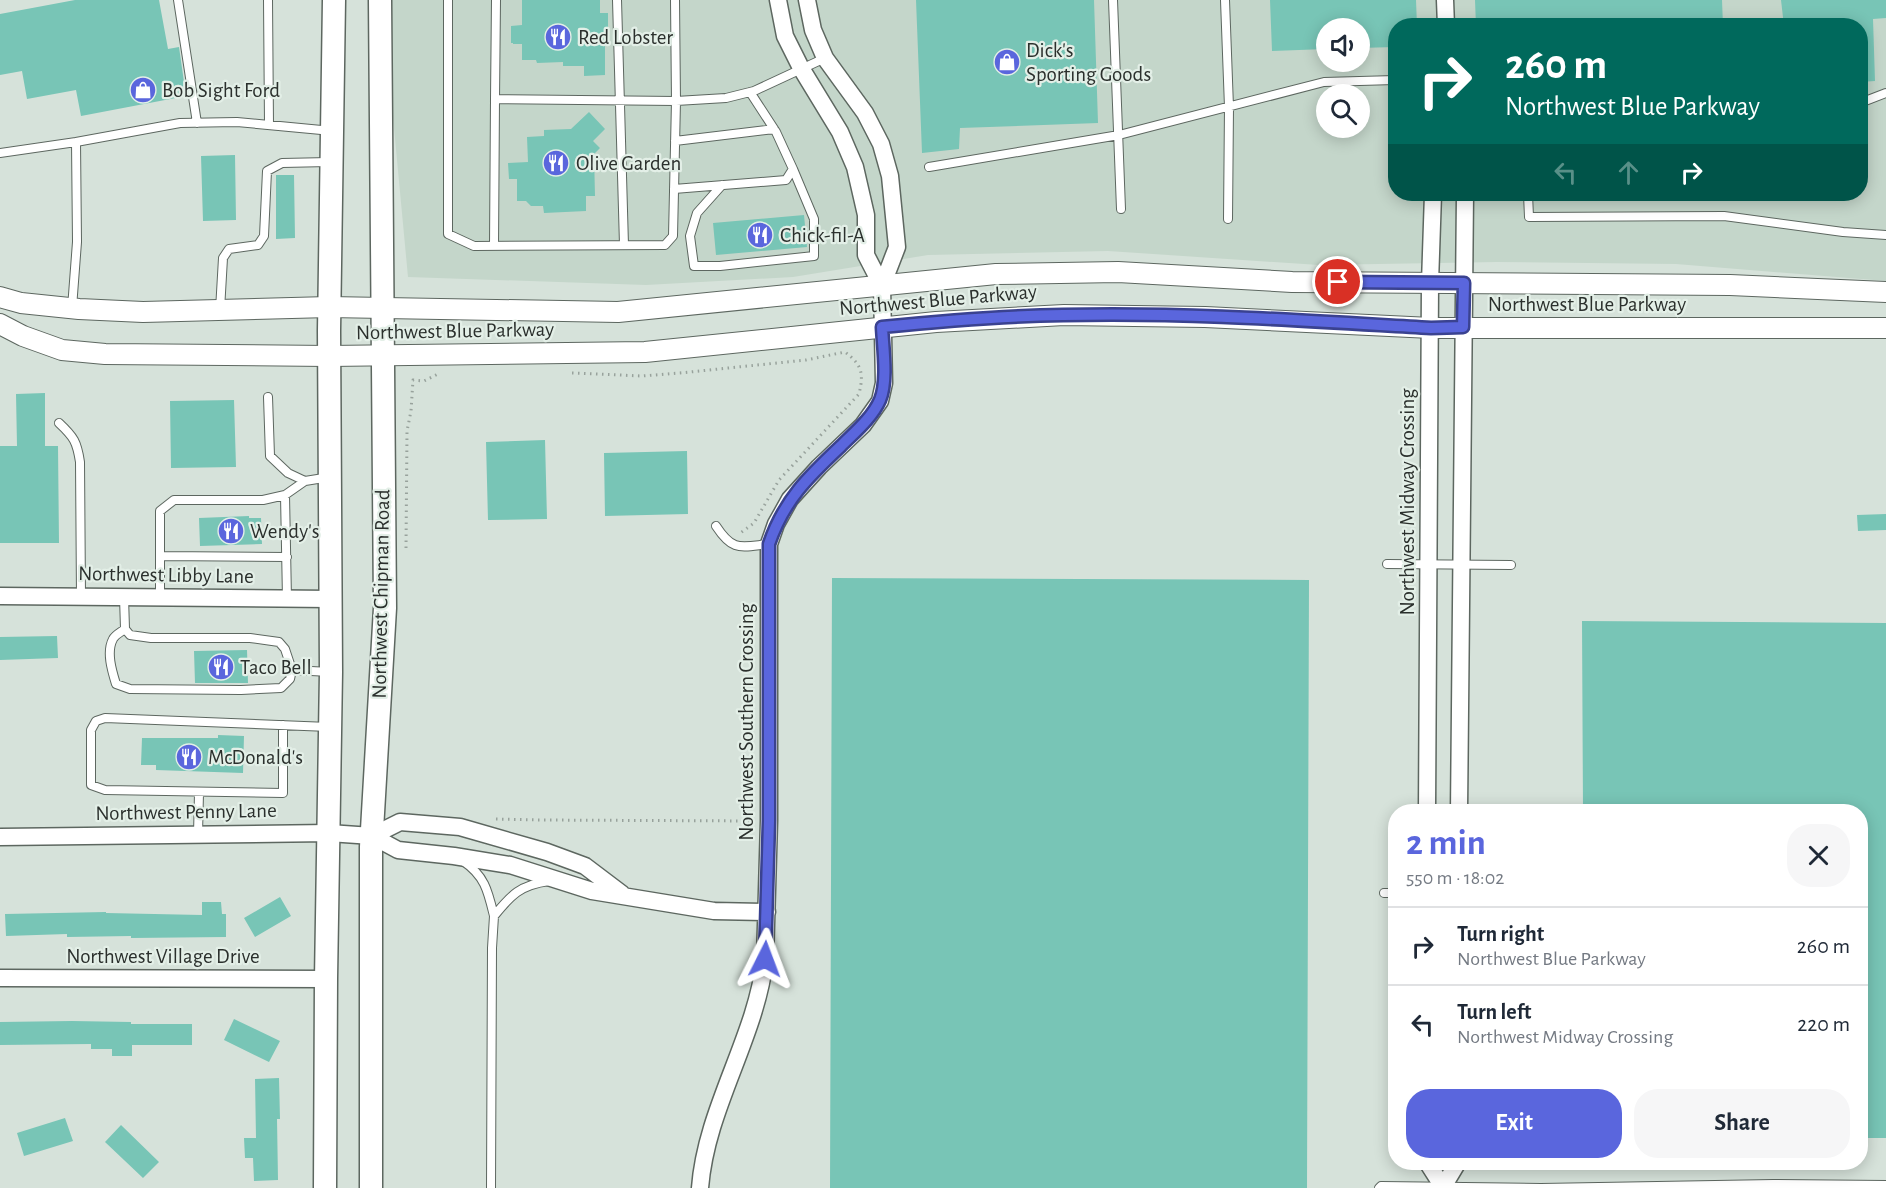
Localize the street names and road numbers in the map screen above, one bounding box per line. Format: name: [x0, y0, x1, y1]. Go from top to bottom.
street label: Northwest Blue Parkway: [838, 281, 1038, 319]
street label: Northwest Blue Parkway: [1488, 294, 1686, 315]
street label: Northwest Blue Parkway: [356, 319, 554, 343]
street label: Northwest Midway Crossing: [1397, 388, 1418, 615]
street label: Northwest Chipman Road: [369, 489, 393, 699]
street label: Northwest Libby Lane: [78, 563, 254, 587]
street label: Northwest Southern Crossing: [736, 602, 757, 841]
street label: Northwest Penny Lane: [95, 800, 277, 824]
street label: Northwest Village Drive: [66, 946, 260, 967]

